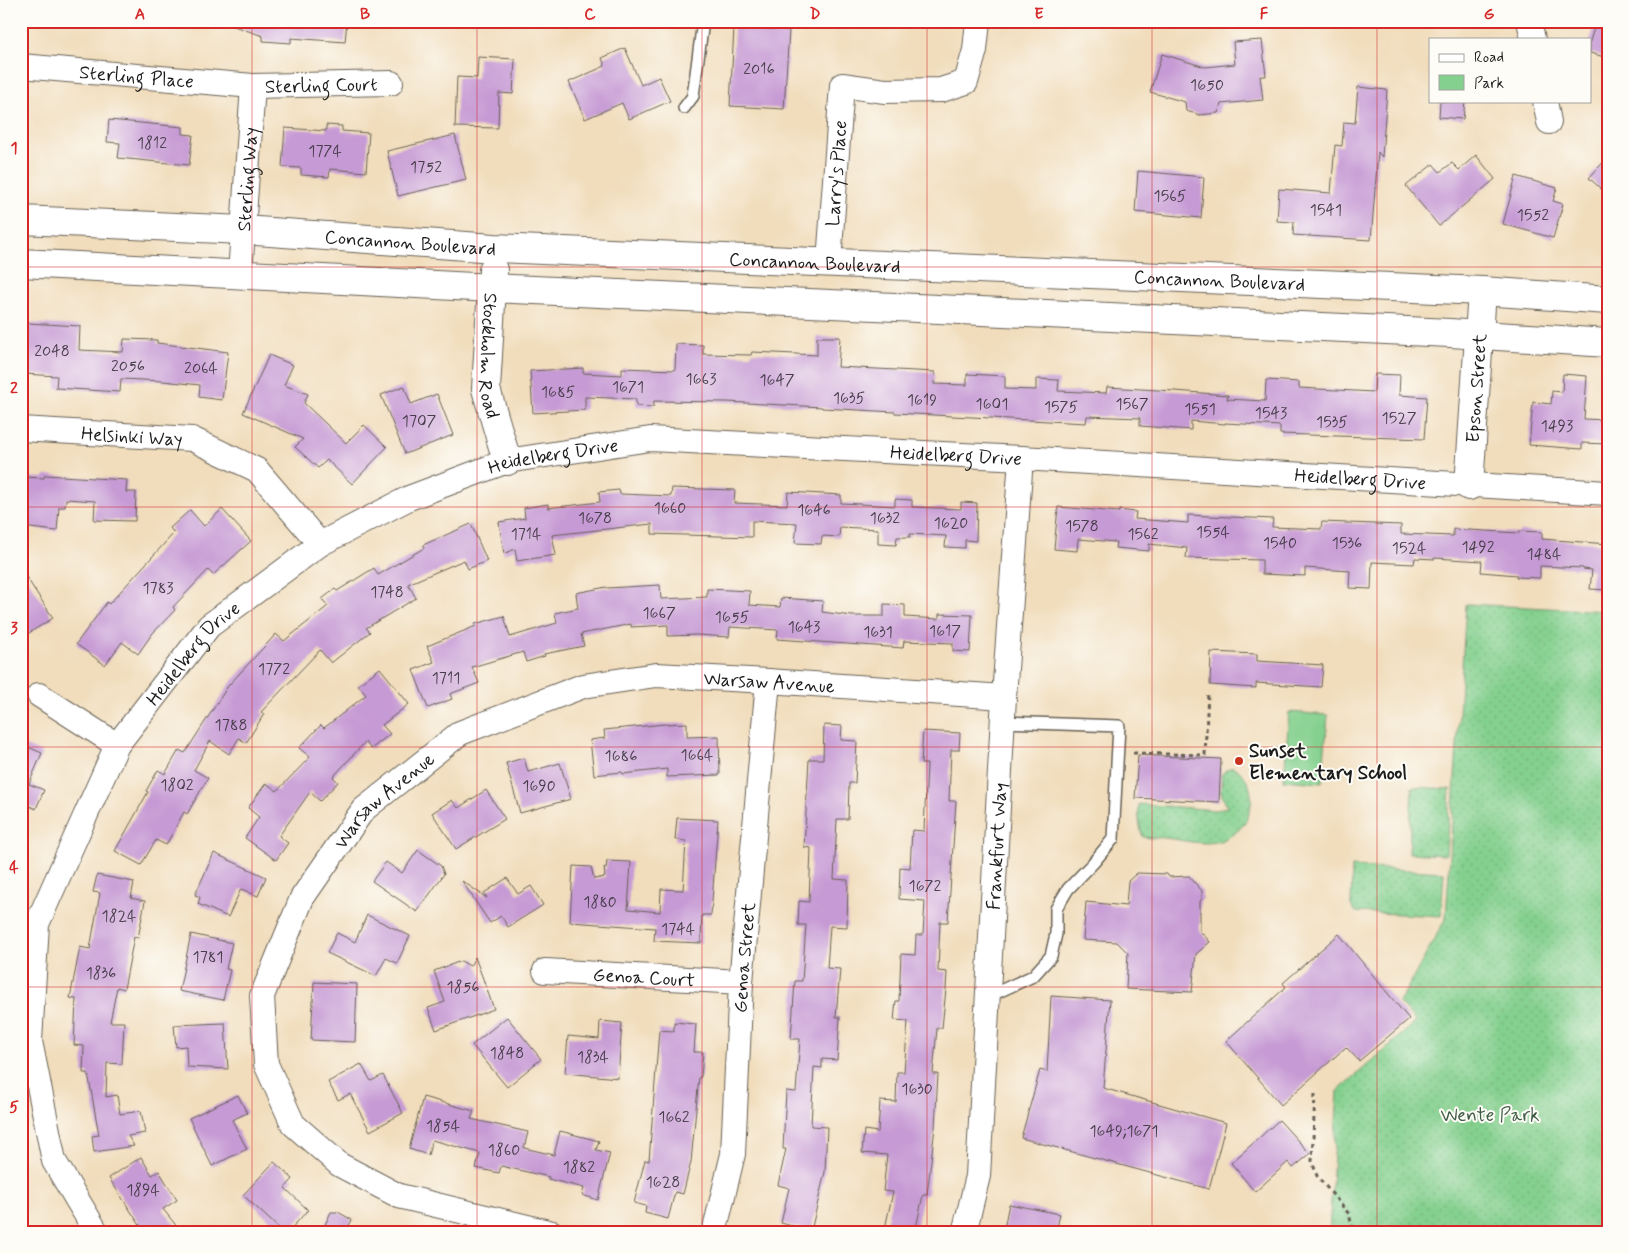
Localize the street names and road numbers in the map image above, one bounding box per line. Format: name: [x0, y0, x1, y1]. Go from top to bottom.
street label: Sterling Place: [78, 60, 195, 95]
street label: Sterling Court: [265, 72, 378, 102]
street label: Larry's Place: [821, 119, 853, 227]
street label: Sterling Way: [232, 126, 265, 232]
street label: Concannon Boulevard: [324, 225, 497, 262]
street label: Concannon Boulevard: [728, 247, 901, 280]
street label: Concannon Boulevard: [1133, 265, 1306, 297]
street label: Stockholm Road: [472, 292, 505, 422]
street label: Epson Street: [1461, 333, 1493, 444]
street label: Helsinki Way: [80, 422, 183, 453]
street label: Heidelberg Drive: [484, 433, 620, 481]
street label: Heidelberg Drive: [889, 440, 1023, 473]
street label: Heidelberg Drive: [1294, 463, 1427, 496]
street label: Heidelberg Drive: [141, 596, 246, 711]
street label: Warsaw Avenue: [703, 667, 836, 700]
street label: Warsaw Avenue: [329, 747, 440, 854]
street label: Frankfurt Way: [981, 782, 1013, 911]
street label: Genoa Street: [729, 901, 762, 1013]
street label: Genoa Court: [592, 963, 695, 993]

